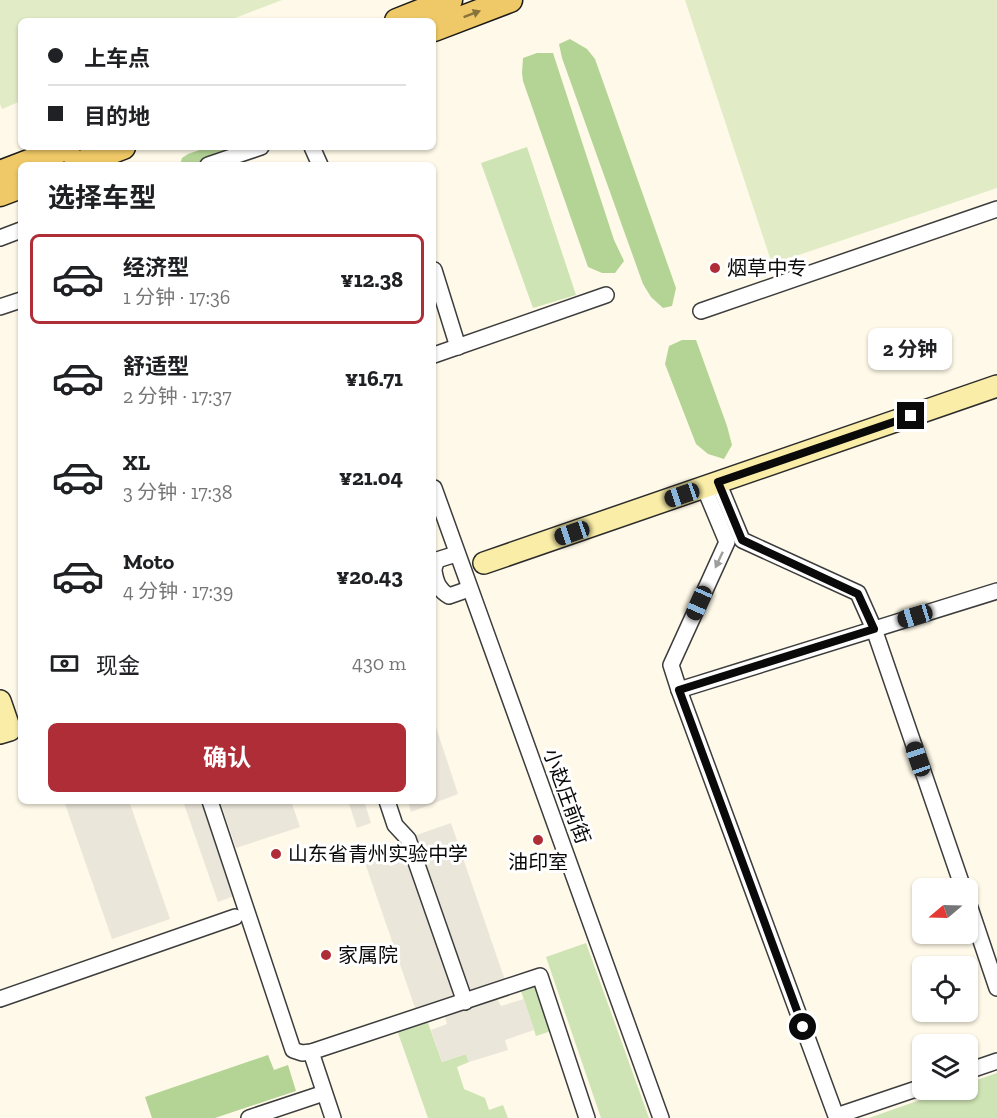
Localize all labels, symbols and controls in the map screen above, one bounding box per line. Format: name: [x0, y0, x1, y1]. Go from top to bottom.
one-way arrow: [463, 9, 481, 19]
text: 上车点: [84, 45, 150, 72]
text: 目的地: [84, 103, 150, 130]
text: 选择车型: [48, 182, 156, 214]
icon: car: [51, 252, 105, 306]
text: 经济型: [123, 254, 189, 281]
place label: 烟草中专: [727, 256, 807, 280]
marker: 烟草中专: [708, 261, 722, 275]
text: ¥12.38: [341, 266, 403, 293]
text: 1 分钟 · 17:36: [123, 285, 230, 309]
callout: 2 分钟: [869, 329, 953, 371]
text: 2 分钟: [883, 337, 937, 361]
icon: car: [51, 351, 105, 405]
text: 舒适型: [123, 353, 189, 380]
text: ¥16.71: [345, 365, 403, 392]
text: 2 分钟 · 17:37: [123, 384, 232, 408]
route end: [897, 402, 924, 429]
text: XL: [123, 449, 150, 476]
icon: car: [51, 450, 105, 504]
text: ¥21.04: [339, 464, 403, 491]
text: 3 分钟 · 17:38: [123, 480, 233, 504]
car: [662, 481, 702, 509]
car: [552, 519, 592, 547]
text: Moto: [123, 548, 174, 575]
icon: car: [51, 549, 105, 603]
one-way arrow: [714, 551, 723, 569]
text: ¥20.43: [336, 563, 403, 590]
text: 4 分钟 · 17:39: [123, 579, 233, 603]
car: [683, 583, 715, 623]
car: [895, 602, 935, 630]
icon: cash: [48, 647, 81, 680]
text: 430 m: [352, 651, 406, 675]
text: 现金: [96, 652, 140, 679]
button: 确认: [48, 723, 406, 792]
car: [904, 739, 932, 779]
street label: 小赵庄前街: [539, 745, 595, 847]
marker: 油印室: [531, 833, 545, 847]
place label: 山东省青州实验中学: [288, 842, 468, 866]
marker: 山东省青州实验中学: [269, 847, 283, 861]
place label: 油印室: [508, 850, 568, 874]
north arrow: [912, 878, 978, 944]
map controls: [912, 878, 978, 1100]
place label: 家属院: [338, 943, 398, 967]
marker: 家属院: [319, 948, 333, 962]
button: locate: [912, 956, 978, 1022]
route start: [789, 1013, 816, 1040]
button: layers: [912, 1034, 978, 1100]

